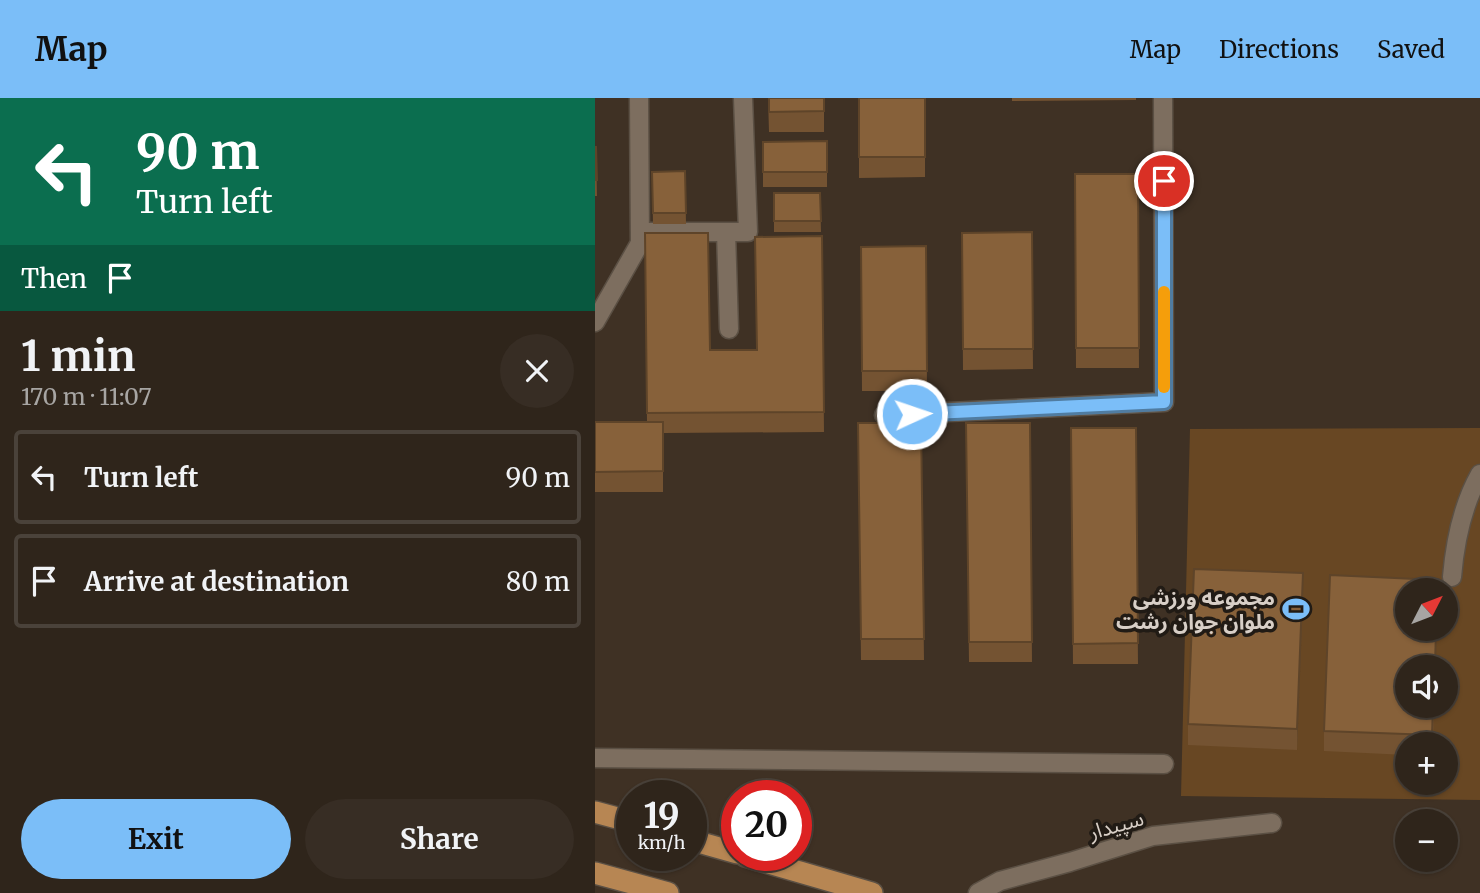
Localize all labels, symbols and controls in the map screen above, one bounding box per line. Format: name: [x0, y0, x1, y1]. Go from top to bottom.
text: Map: [35, 29, 108, 70]
text: Map: [1130, 34, 1181, 65]
text: Directions: [1219, 34, 1339, 65]
text: Saved: [1377, 34, 1445, 65]
text: 90 m: [136, 121, 260, 182]
icon: left: [21, 126, 112, 217]
pin: [1134, 151, 1194, 211]
icon: arrive: [1145, 162, 1183, 200]
text: Turn left: [136, 182, 273, 222]
icon: arrive: [101, 259, 139, 297]
text: Then: [21, 262, 87, 295]
text: 1 min: [21, 330, 135, 382]
button: close: [500, 334, 574, 408]
position arrow: [875, 377, 949, 451]
text: 170 m · 11:07: [21, 382, 152, 411]
icon: left: [25, 458, 63, 496]
text: Turn left: [84, 461, 198, 494]
text: 90 m: [506, 461, 570, 494]
icon: arrive: [25, 562, 63, 600]
text: Arrive at destination: [84, 565, 349, 598]
text: 80 m: [506, 565, 570, 598]
north arrow: [1395, 578, 1458, 640]
map controls: [1395, 578, 1458, 872]
place label: مجموعه ورزشی ملوان جوان رشت: [1116, 584, 1275, 635]
sports icon: مجموعه ورزشی ملوان جوان رشت: [1281, 594, 1311, 624]
button: sound: [1395, 655, 1458, 718]
button: +: [1395, 732, 1458, 795]
speed limit sign: 20: [721, 780, 812, 871]
text: 19: [643, 794, 680, 838]
button: Exit: [21, 799, 291, 879]
button: Share: [305, 799, 574, 879]
street label: سپیدار: [1084, 804, 1147, 846]
button: −: [1395, 809, 1458, 872]
text: km/h: [638, 831, 685, 854]

